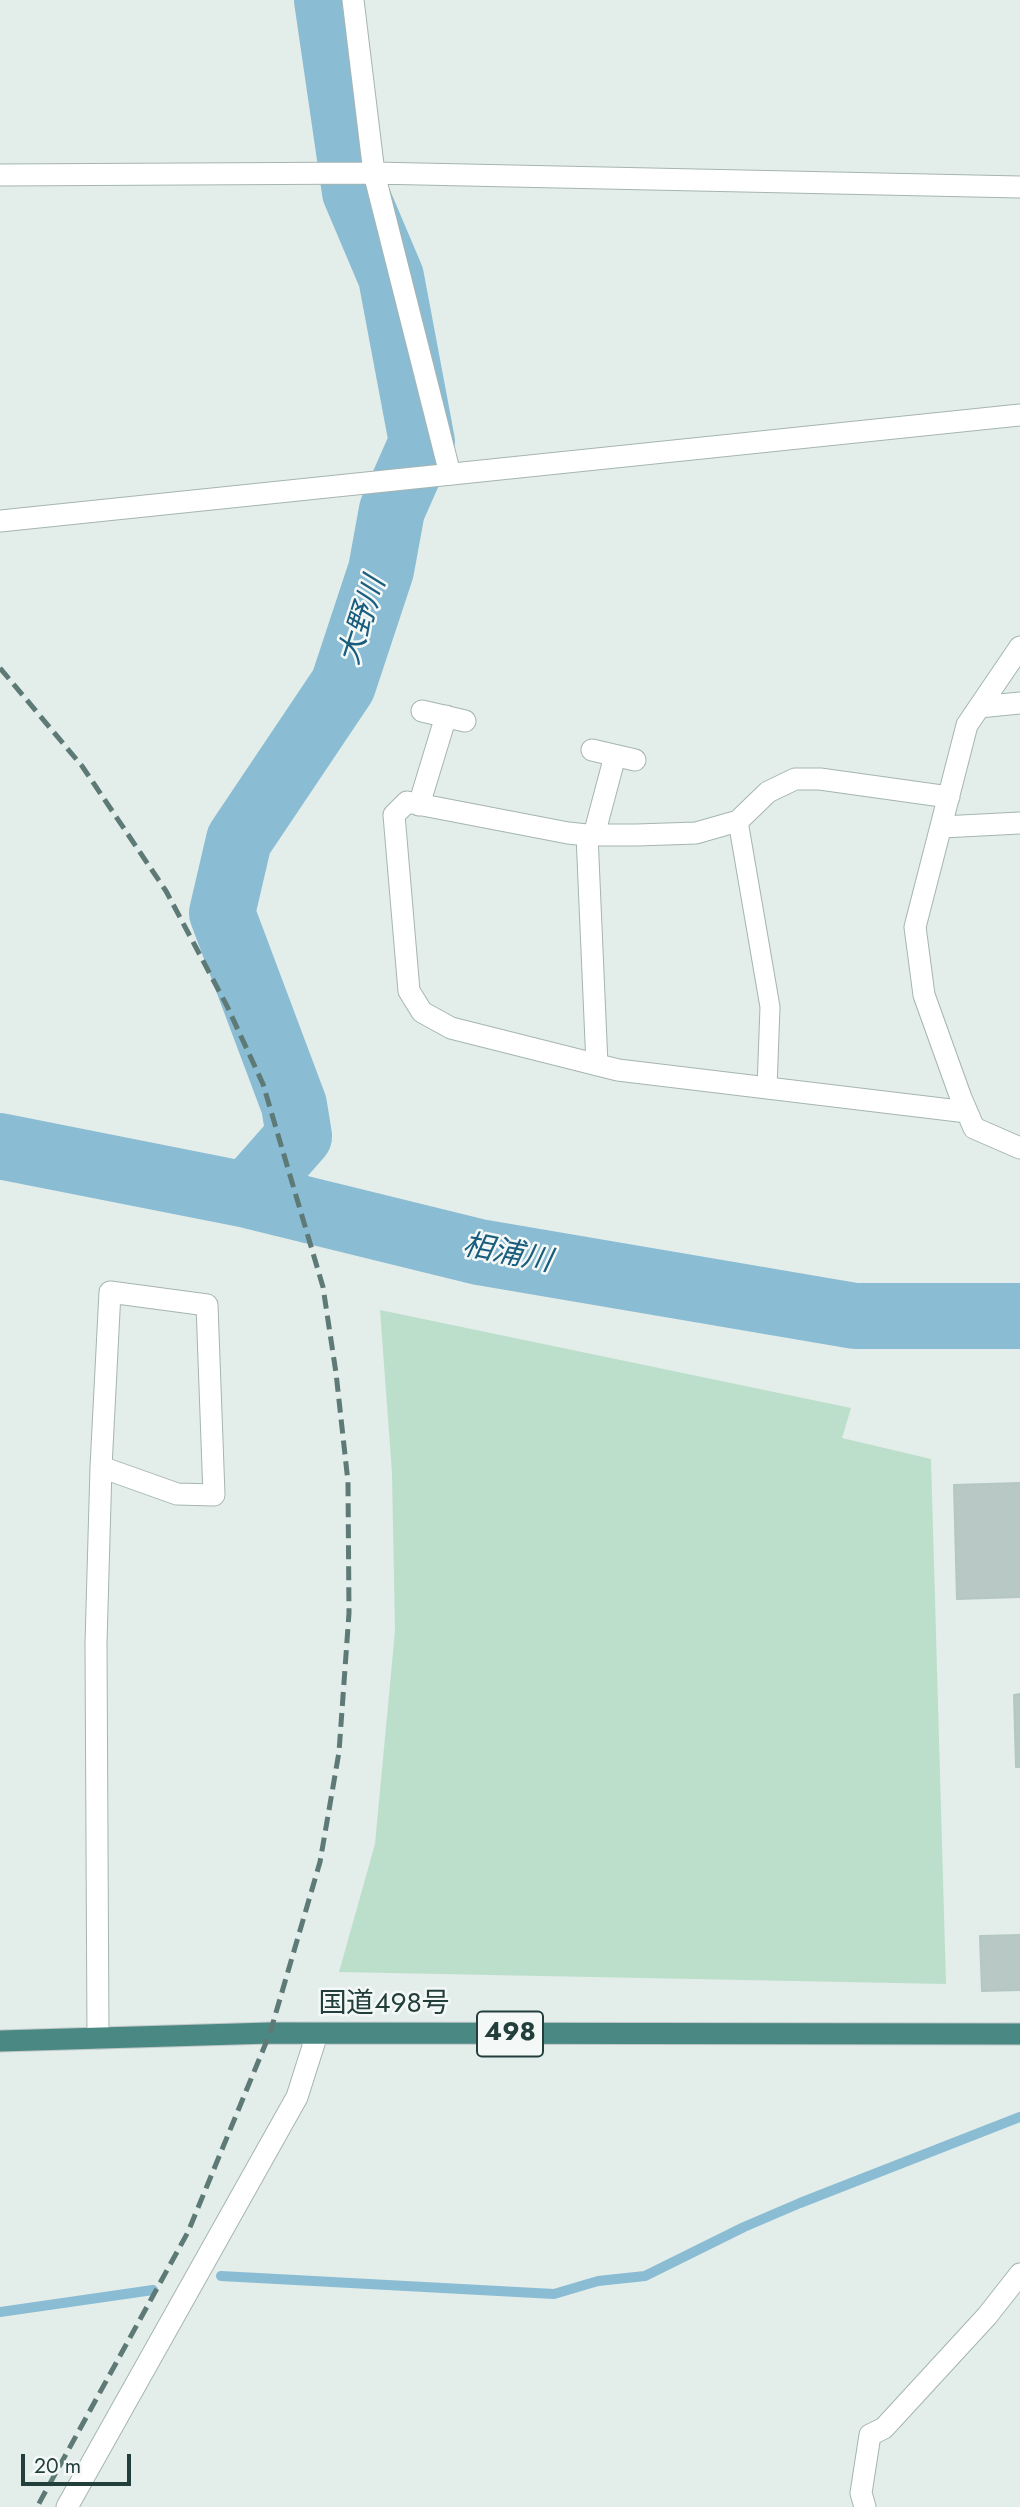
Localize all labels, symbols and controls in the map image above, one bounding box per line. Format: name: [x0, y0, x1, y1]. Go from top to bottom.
water label: 大野川: [333, 573, 395, 669]
water label: 相浦川: [459, 1229, 555, 1281]
street label: 国道498号: [318, 1988, 450, 2022]
road number: 498: [477, 2011, 543, 2056]
scale bar: [24, 2440, 135, 2484]
text: 20 m: [34, 2451, 81, 2481]

